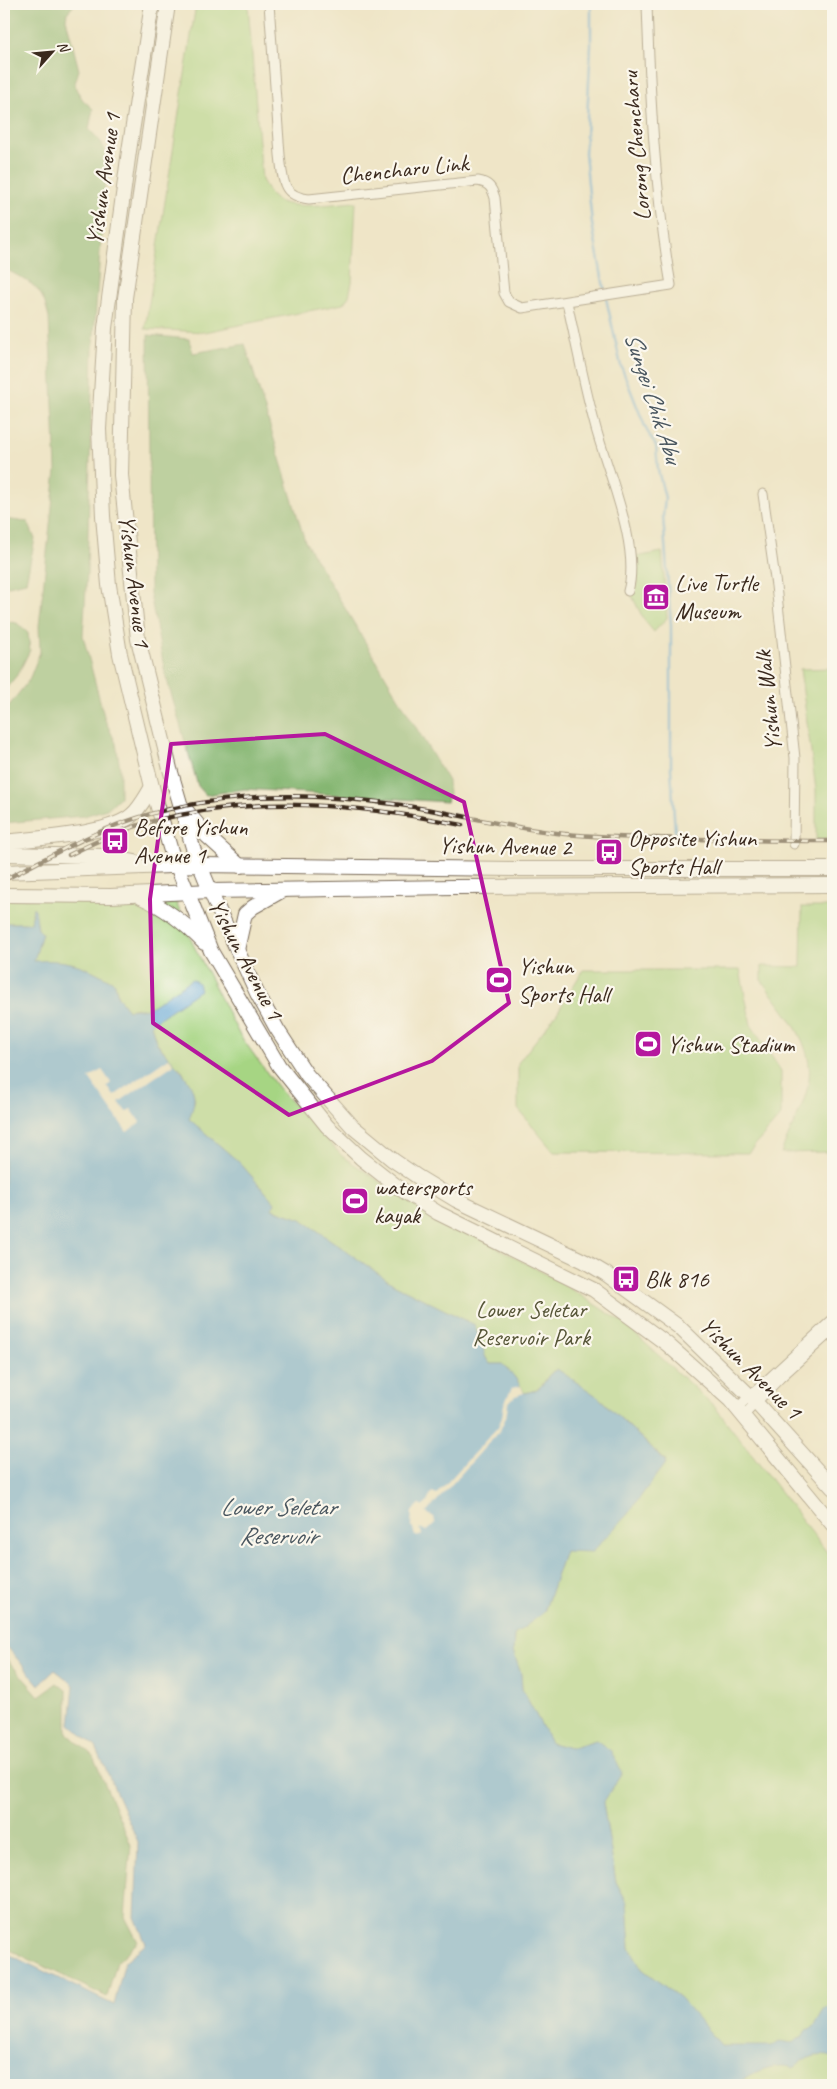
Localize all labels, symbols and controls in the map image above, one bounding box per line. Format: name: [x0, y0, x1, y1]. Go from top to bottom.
north arrow: [28, 28, 78, 78]
text: N: [54, 39, 74, 56]
street label: Lorong Chencharu: [614, 68, 657, 222]
street label: Yishun Avenue 1: [79, 110, 127, 247]
street label: Chencharu Link: [338, 147, 472, 191]
water label: Sungei Chik Abu: [617, 328, 690, 470]
street label: Yishun Avenue 1: [112, 513, 158, 650]
place label: Live Turtle Museum: [675, 568, 760, 626]
museum icon: Live Turtle Museum: [641, 582, 671, 612]
street label: Yishun Walk: [748, 647, 788, 753]
place label: Before Yishun Avenue 1: [134, 812, 248, 870]
place label: Opposite Yishun Sports Hall: [628, 823, 758, 881]
bus stop icon: Before Yishun Avenue 1: [100, 826, 130, 856]
street label: Yishun Avenue 2: [438, 830, 574, 862]
bus stop icon: Opposite Yishun Sports Hall: [594, 837, 624, 867]
street label: Yishun Avenue 1: [202, 893, 291, 1026]
place label: Yishun Sports Hall: [518, 951, 613, 1009]
sports icon: Yishun Sports Hall: [484, 965, 514, 995]
sports icon: Yishun Stadium: [633, 1029, 663, 1059]
place label: Yishun Stadium: [667, 1029, 795, 1059]
place label: watersports kayak: [374, 1172, 474, 1230]
sports icon: watersports kayak: [340, 1186, 370, 1216]
bus stop icon: Blk 816: [611, 1264, 641, 1294]
place label: Blk 816: [645, 1264, 710, 1294]
park label: Lower Seletar Reservoir Park: [472, 1294, 592, 1352]
street label: Yishun Avenue 1: [693, 1310, 809, 1426]
water label: Lower Seletar Reservoir: [220, 1491, 340, 1552]

